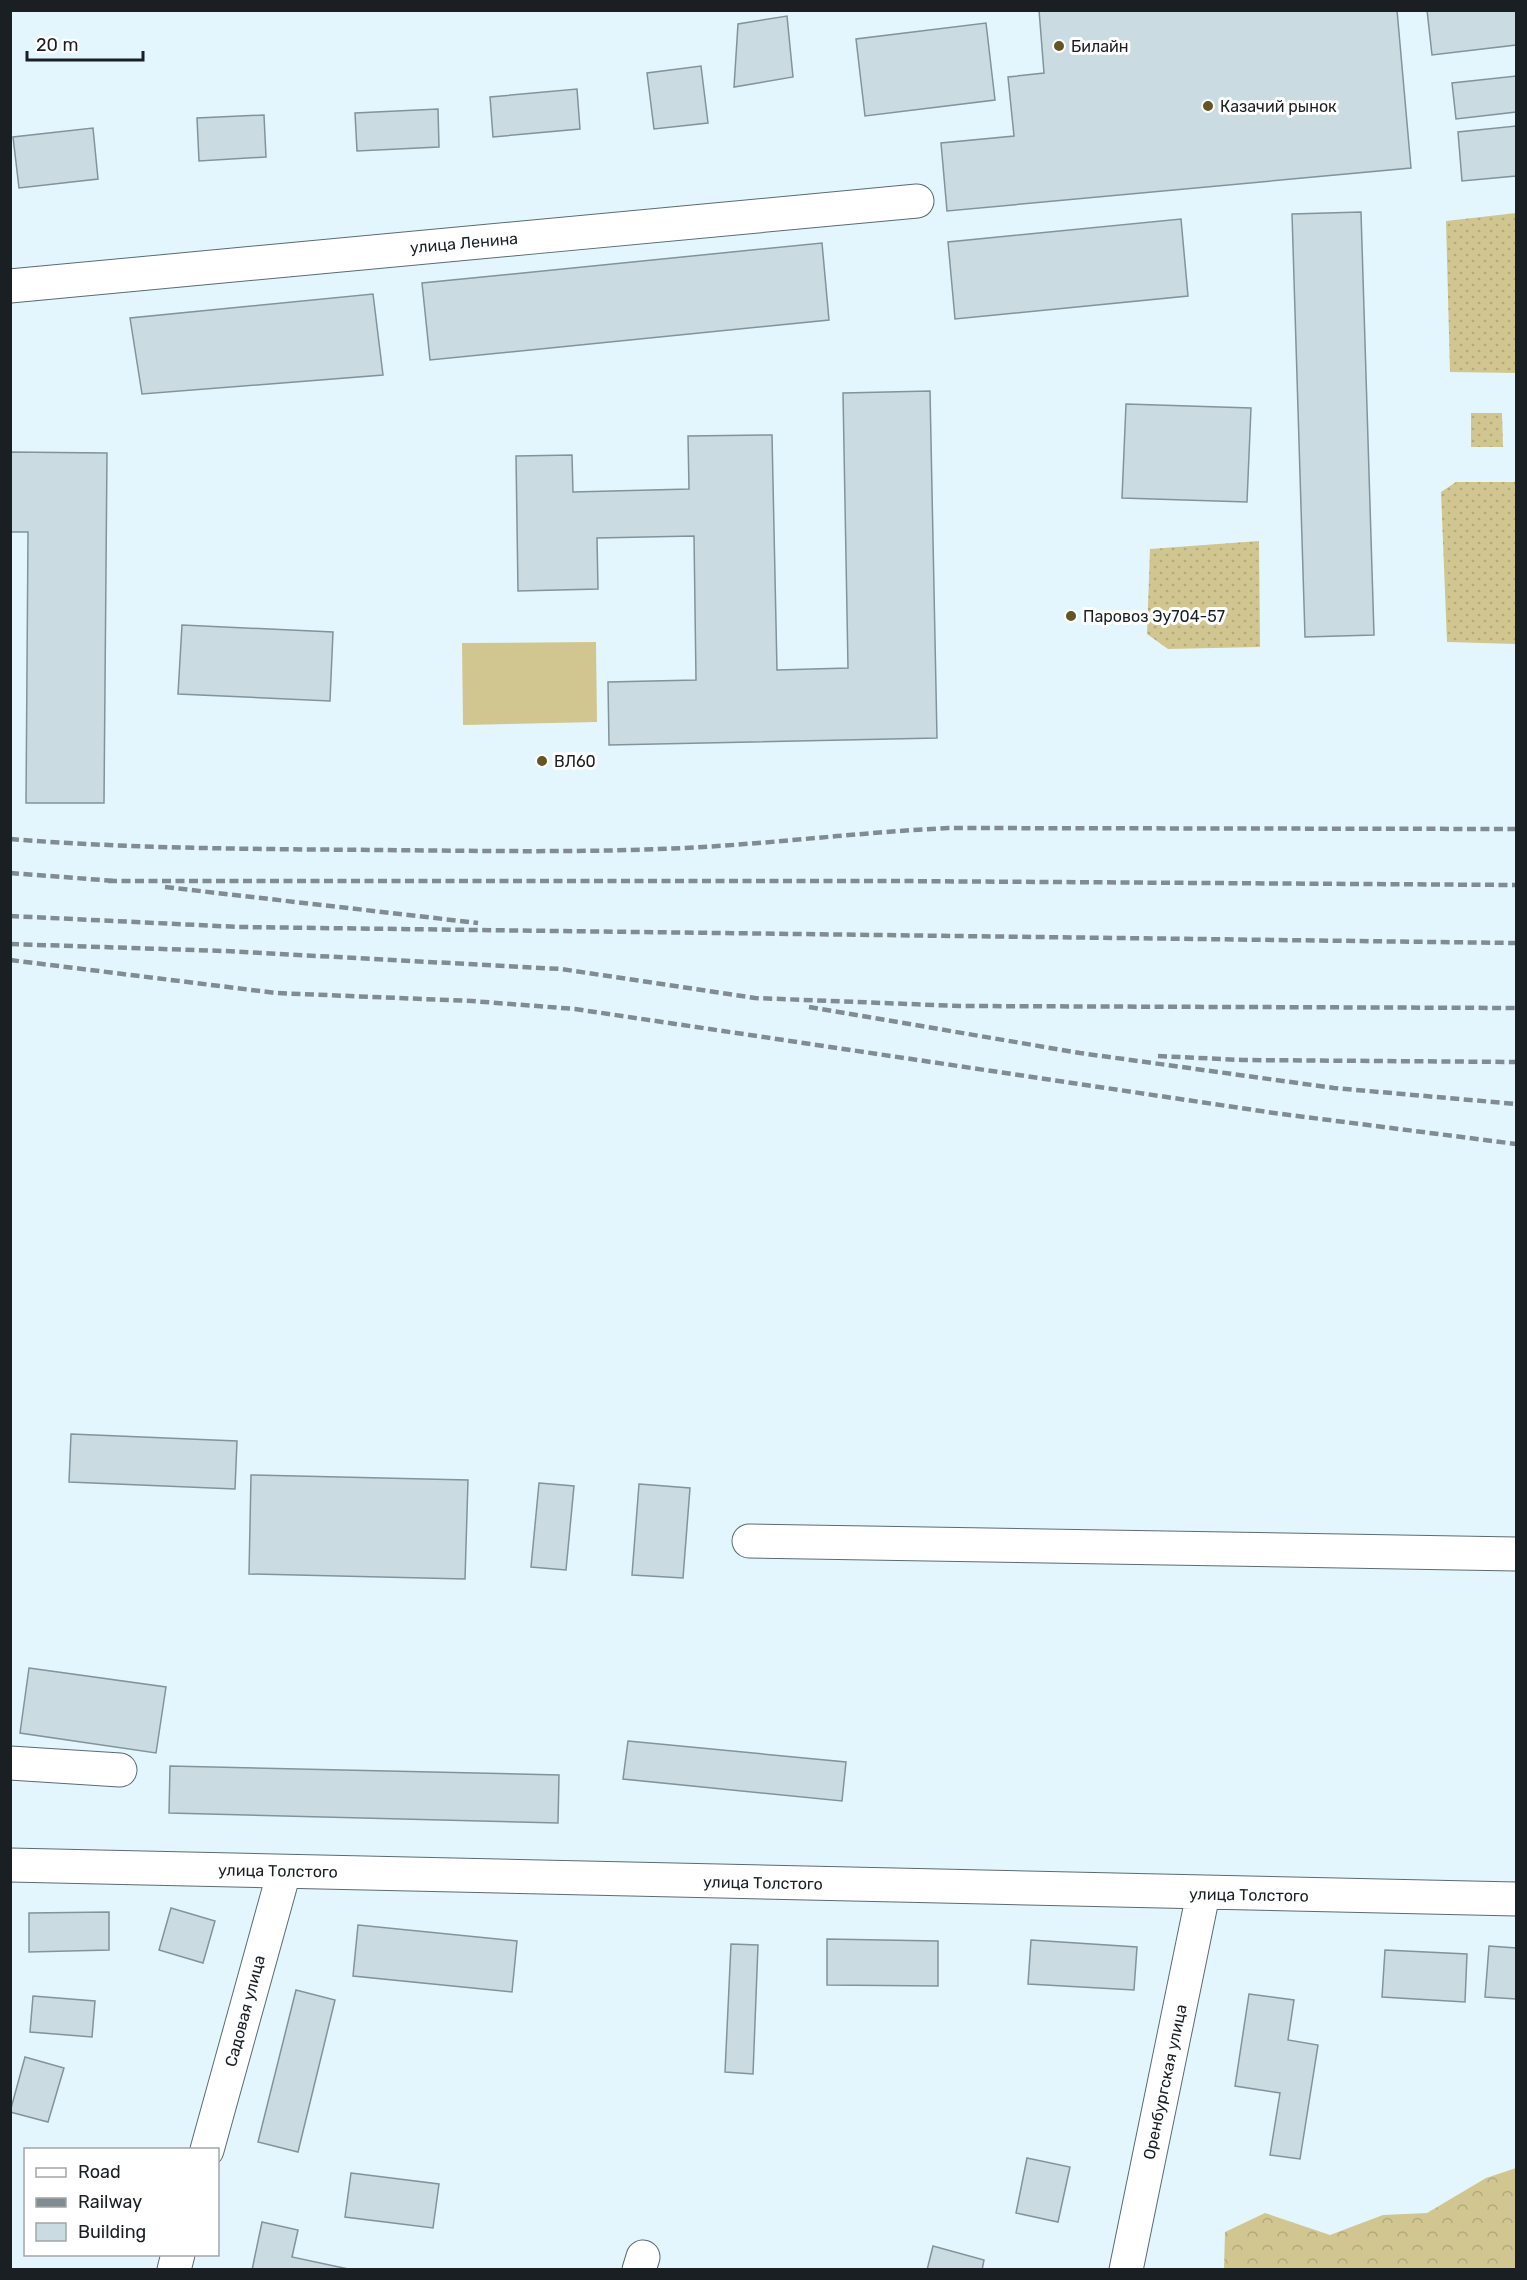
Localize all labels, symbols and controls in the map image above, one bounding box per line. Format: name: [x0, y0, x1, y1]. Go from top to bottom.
scale bar: [27, 24, 142, 62]
text: 20 m: [36, 34, 78, 56]
place label: Билайн: [1071, 37, 1129, 56]
marker: Билайн: [1052, 39, 1066, 53]
place label: Казачий рынок: [1220, 97, 1337, 116]
marker: Казачий рынок: [1201, 99, 1215, 113]
street label: улица Ленина: [409, 229, 519, 257]
place label: Паровоз Эу704-57: [1083, 607, 1225, 626]
marker: Паровоз Эу704-57: [1064, 609, 1078, 623]
place label: ВЛ60: [554, 752, 596, 771]
marker: ВЛ60: [535, 754, 549, 768]
street label: улица Толстого: [218, 1860, 338, 1882]
street label: улица Толстого: [703, 1872, 823, 1894]
street label: улица Толстого: [1189, 1884, 1309, 1906]
street label: Садовая улица: [221, 1953, 269, 2069]
street label: Оренбургская улица: [1139, 2003, 1191, 2161]
legend: [24, 2148, 219, 2256]
text: Road: [78, 2161, 121, 2183]
text: Railway: [78, 2191, 142, 2213]
text: Building: [78, 2221, 146, 2243]

